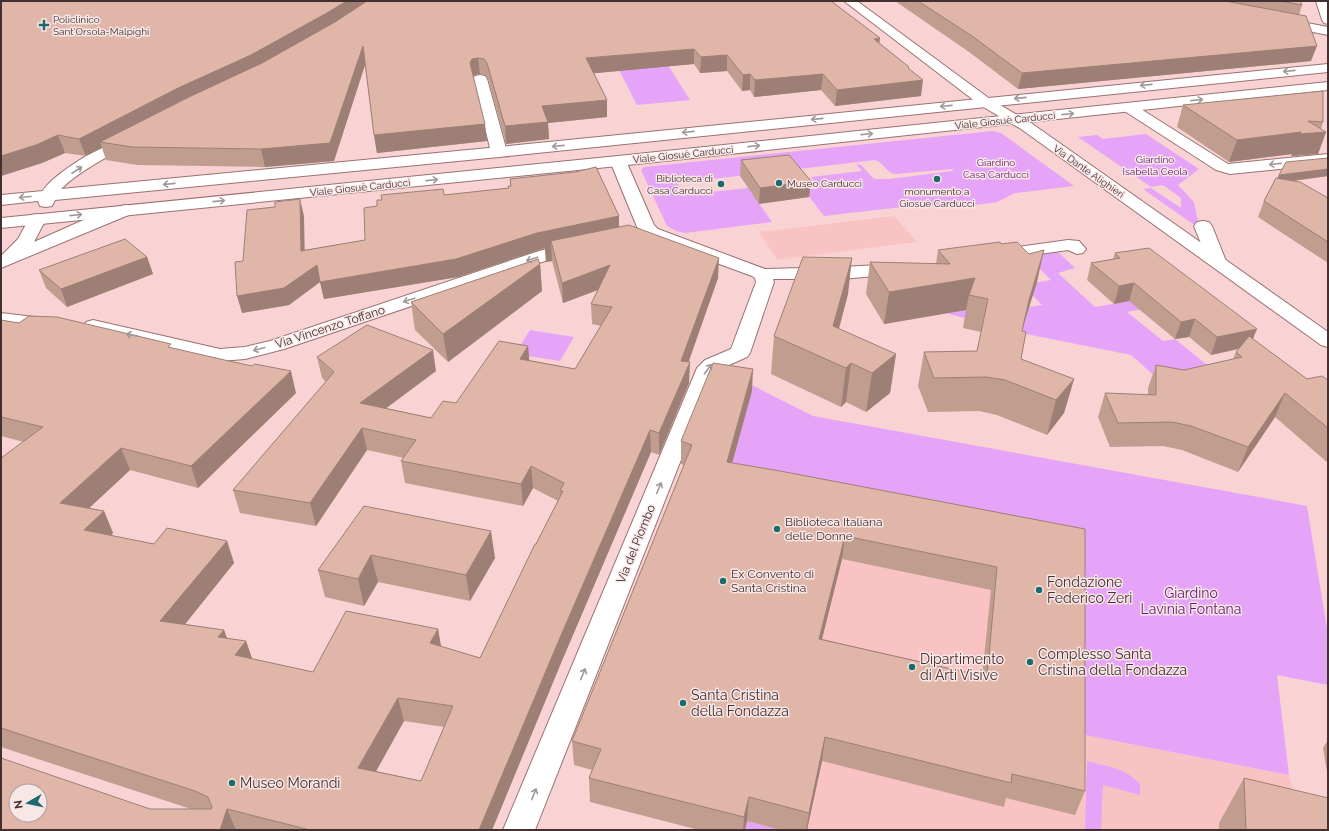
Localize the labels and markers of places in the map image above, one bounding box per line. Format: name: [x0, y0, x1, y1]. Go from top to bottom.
place label: Policlinico Sant'Orsola-Malpighi: [53, 14, 149, 37]
marker: Policlinico Sant'Orsola-Malpighi: [38, 19, 50, 31]
place label: Biblioteca di Casa Carducci: [647, 173, 713, 196]
marker: monumento a Giosuè Carducci: [932, 174, 942, 184]
marker: Museo Carducci: [774, 178, 784, 188]
place label: Museo Carducci: [787, 178, 862, 189]
marker: Biblioteca di Casa Carducci: [716, 179, 726, 189]
place label: monumento a Giosuè Carducci: [899, 186, 975, 209]
place label: Biblioteca Italiana delle Donne: [785, 515, 883, 543]
marker: Biblioteca Italiana delle Donne: [772, 524, 782, 534]
place label: Ex Convento di Santa Cristina: [731, 567, 814, 595]
place label: Fondazione Federico Zeri: [1047, 574, 1132, 606]
marker: Ex Convento di Santa Cristina: [718, 576, 728, 586]
marker: Fondazione Federico Zeri: [1034, 585, 1044, 595]
place label: Complesso Santa Cristina della Fondazza: [1038, 646, 1187, 678]
place label: Dipartimento di Arti Visive: [920, 651, 1004, 683]
marker: Complesso Santa Cristina della Fondazza: [1025, 657, 1035, 667]
marker: Dipartimento di Arti Visive: [907, 662, 917, 672]
place label: Santa Cristina della Fondazza: [691, 687, 789, 719]
marker: Santa Cristina della Fondazza: [678, 698, 688, 708]
place label: Museo Morandi: [240, 775, 340, 791]
marker: Museo Morandi: [227, 778, 237, 788]

